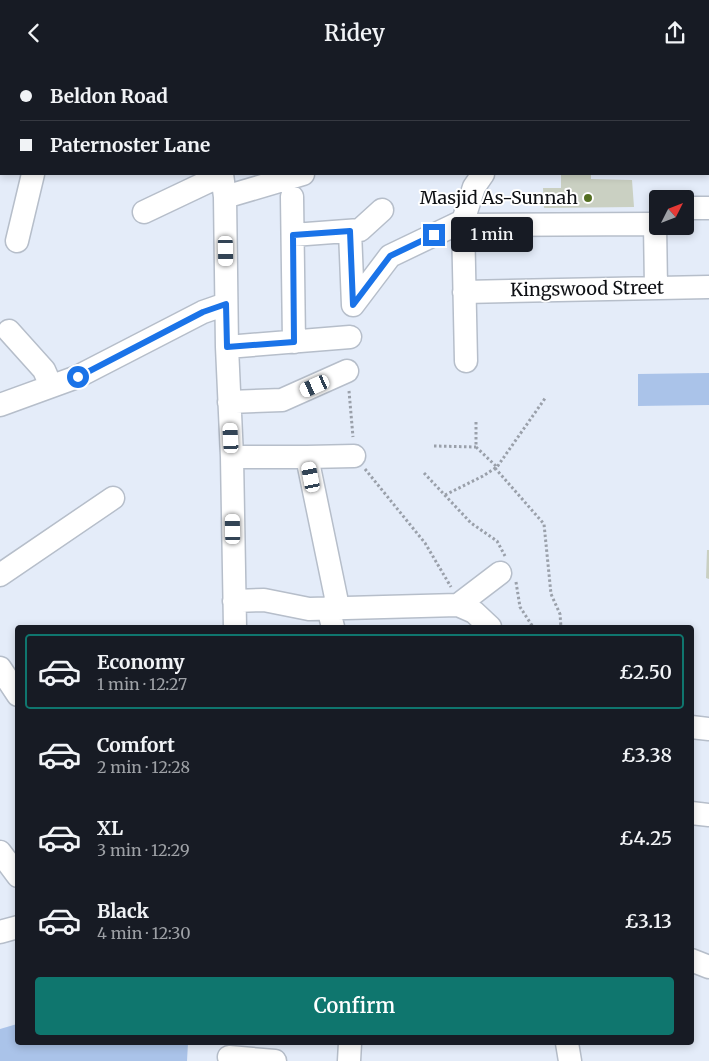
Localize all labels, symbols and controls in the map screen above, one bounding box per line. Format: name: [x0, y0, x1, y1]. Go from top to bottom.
icon: back: [20, 19, 48, 47]
text: Ridey: [324, 19, 385, 47]
icon: share: [661, 19, 689, 47]
text: Beldon Road: [50, 84, 168, 108]
text: Paternoster Lane: [50, 133, 210, 157]
place label: Masjid As-Sunnah: [420, 186, 578, 209]
north arrow: [649, 190, 694, 235]
map controls: [649, 190, 694, 235]
marker: Masjid As-Sunnah: [582, 192, 594, 204]
callout: 1 min: [452, 217, 534, 253]
route end: [423, 224, 445, 246]
text: 1 min: [470, 224, 514, 244]
car: [218, 236, 233, 266]
street label: Kingswood Street: [510, 276, 664, 301]
route start: [67, 366, 89, 388]
car: [298, 373, 331, 399]
car: [222, 423, 239, 453]
car: [300, 461, 321, 493]
car: [225, 514, 240, 544]
icon: car: [37, 649, 82, 694]
text: Economy: [97, 650, 185, 674]
text: £2.50: [619, 660, 672, 684]
text: 1 min · 12:27: [97, 674, 187, 694]
icon: car: [37, 732, 82, 777]
text: Comfort: [97, 733, 175, 757]
text: £3.38: [621, 743, 672, 767]
text: 2 min · 12:28: [97, 757, 190, 777]
icon: car: [37, 815, 82, 860]
text: XL: [97, 816, 123, 840]
text: £4.25: [619, 826, 672, 850]
text: 3 min · 12:29: [97, 840, 190, 860]
icon: car: [37, 898, 82, 943]
text: Black: [97, 899, 149, 923]
text: £3.13: [624, 909, 672, 933]
text: 4 min · 12:30: [97, 923, 191, 943]
button: Confirm: [35, 977, 674, 1035]

